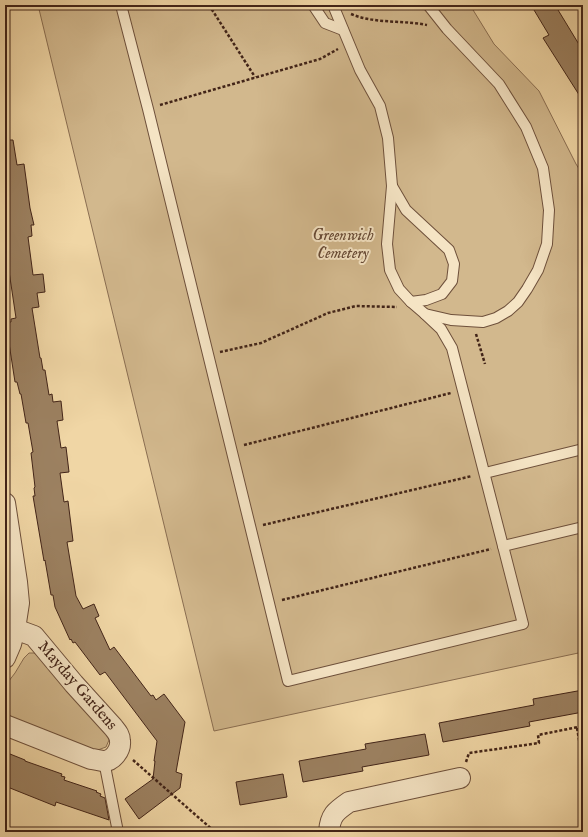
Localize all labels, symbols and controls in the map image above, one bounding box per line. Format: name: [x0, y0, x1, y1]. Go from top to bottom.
park label: Greenwich Cemetery: [312, 226, 374, 264]
street label: Mayday Gardens: [33, 637, 121, 735]

